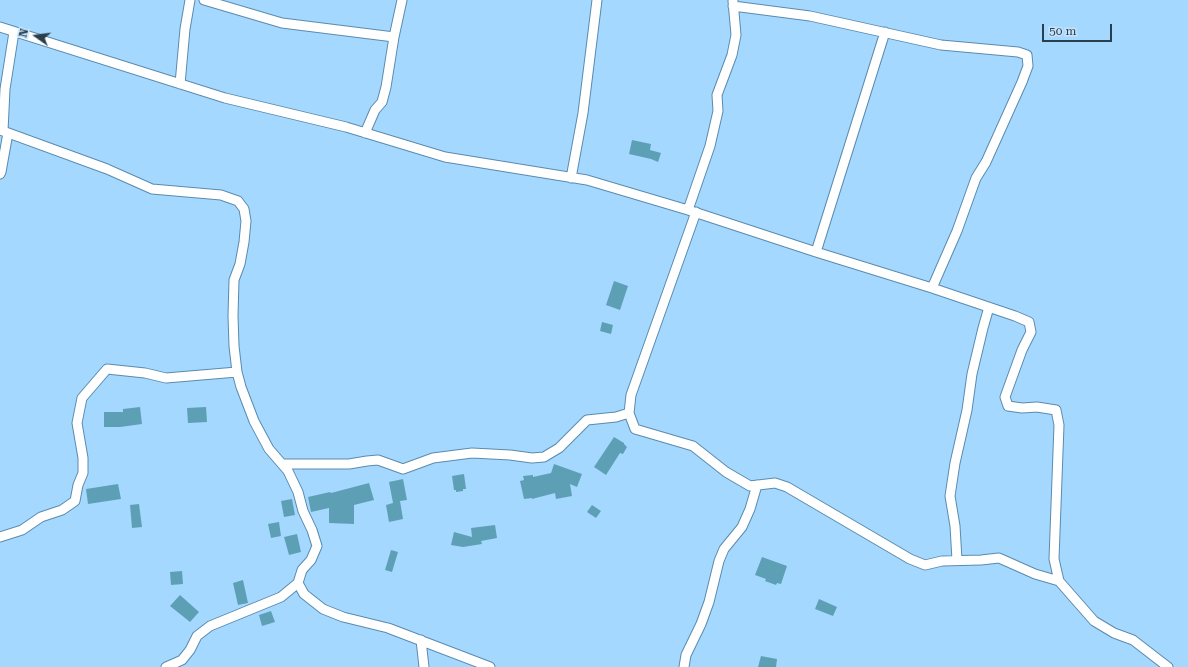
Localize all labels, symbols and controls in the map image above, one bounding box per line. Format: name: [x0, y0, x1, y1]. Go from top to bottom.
north arrow: [16, 16, 56, 56]
scale bar: [1044, 16, 1114, 42]
text: 50 m: [1049, 24, 1076, 38]
text: N: [17, 27, 31, 39]

